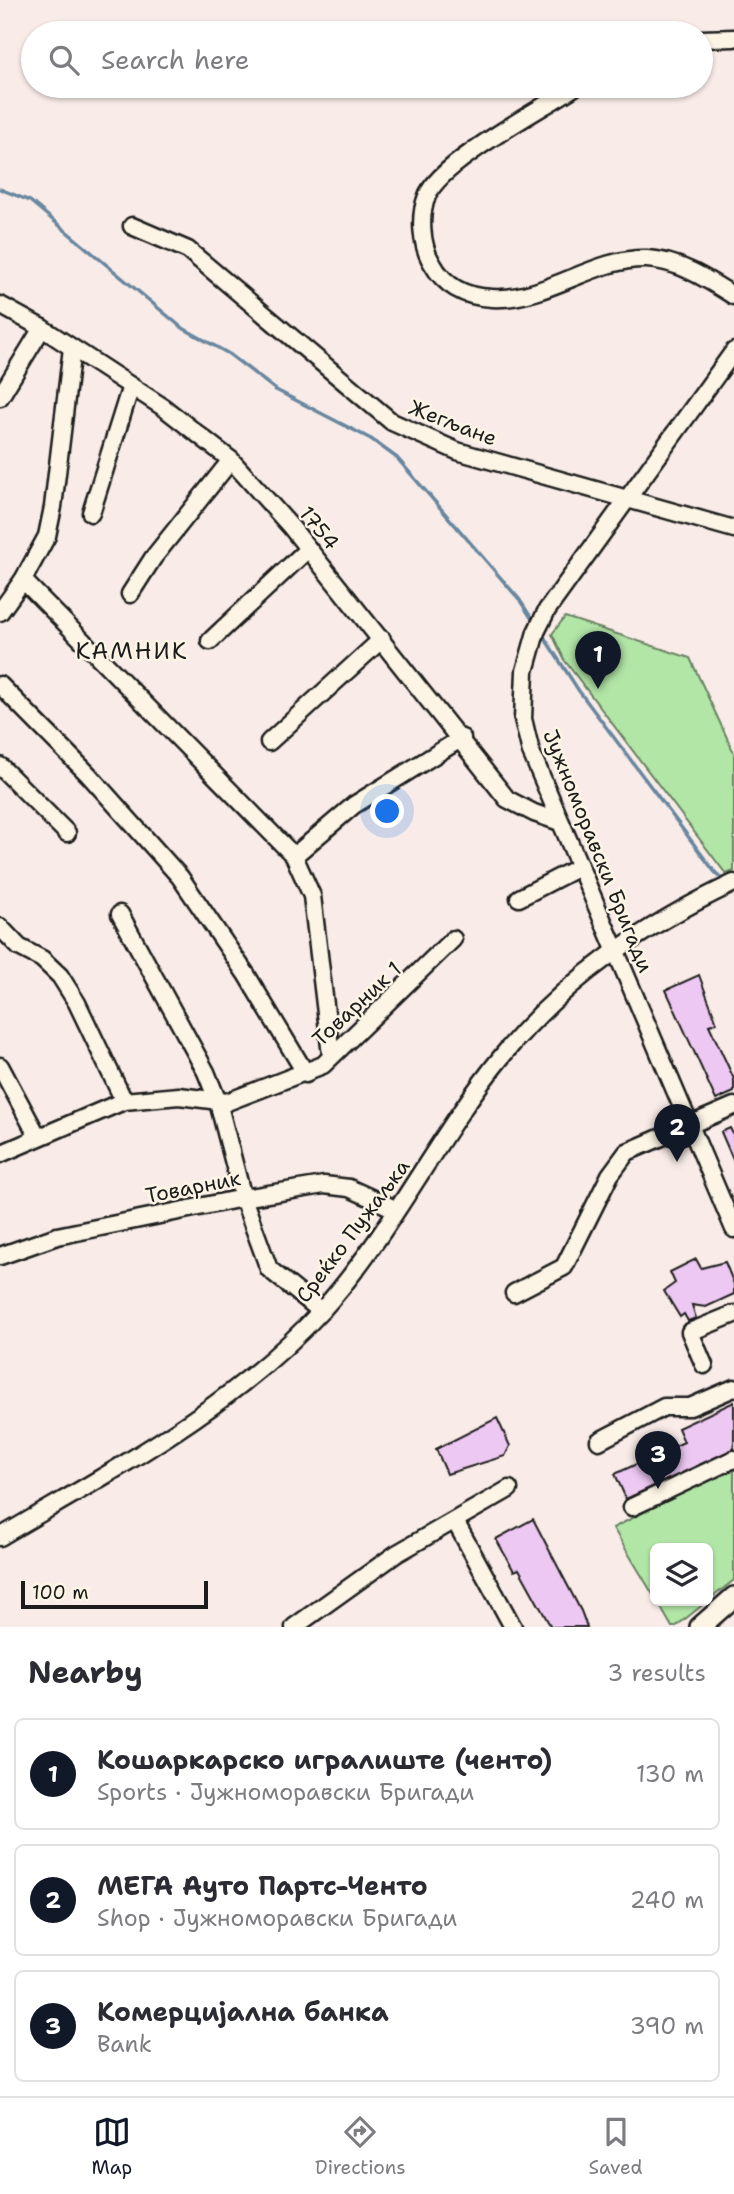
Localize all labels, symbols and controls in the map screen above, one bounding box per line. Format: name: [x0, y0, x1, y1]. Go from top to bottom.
search box: [21, 21, 713, 98]
icon: search: [45, 41, 83, 79]
text: Search here: [101, 42, 250, 77]
street label: Жегљане: [405, 393, 501, 453]
street label: 1754: [293, 500, 345, 556]
pin: 1: [575, 631, 621, 689]
district label: КАМНИК: [75, 636, 189, 666]
street label: Јужноморавски Бригади: [536, 725, 660, 977]
your location: [370, 794, 404, 828]
street label: Товарник 1: [306, 955, 408, 1053]
pin: 2: [654, 1104, 700, 1162]
street label: Среќко Пужаљка: [290, 1154, 416, 1308]
street label: Товарник: [143, 1164, 243, 1210]
pin: 3: [635, 1431, 681, 1489]
map controls: [650, 1543, 713, 1606]
button: layers: [650, 1543, 713, 1606]
scale bar: [21, 1578, 208, 1610]
text: 100 m: [32, 1580, 89, 1605]
text: Nearby: [28, 1652, 143, 1693]
text: 3 results: [607, 1658, 706, 1688]
text: Кошаркарско игралиште (ченто): [97, 1742, 552, 1777]
text: 1: [48, 1759, 58, 1789]
text: 130 m: [636, 1759, 704, 1789]
text: Sports · Јужноморавски Бригади: [97, 1777, 474, 1807]
text: МЕГА Ауто Партс-Ченто: [97, 1868, 428, 1903]
text: 2: [45, 1885, 61, 1915]
text: 240 m: [630, 1885, 704, 1915]
text: Shop · Јужноморавски Бригади: [97, 1903, 457, 1933]
text: Комерцијална банка: [97, 1994, 389, 2029]
text: 3: [45, 2011, 61, 2041]
text: 390 m: [630, 2011, 704, 2041]
text: Bank: [97, 2029, 152, 2059]
tab: Map: [91, 2113, 132, 2180]
tab: Directions: [315, 2113, 406, 2180]
tab: Saved: [589, 2113, 643, 2180]

